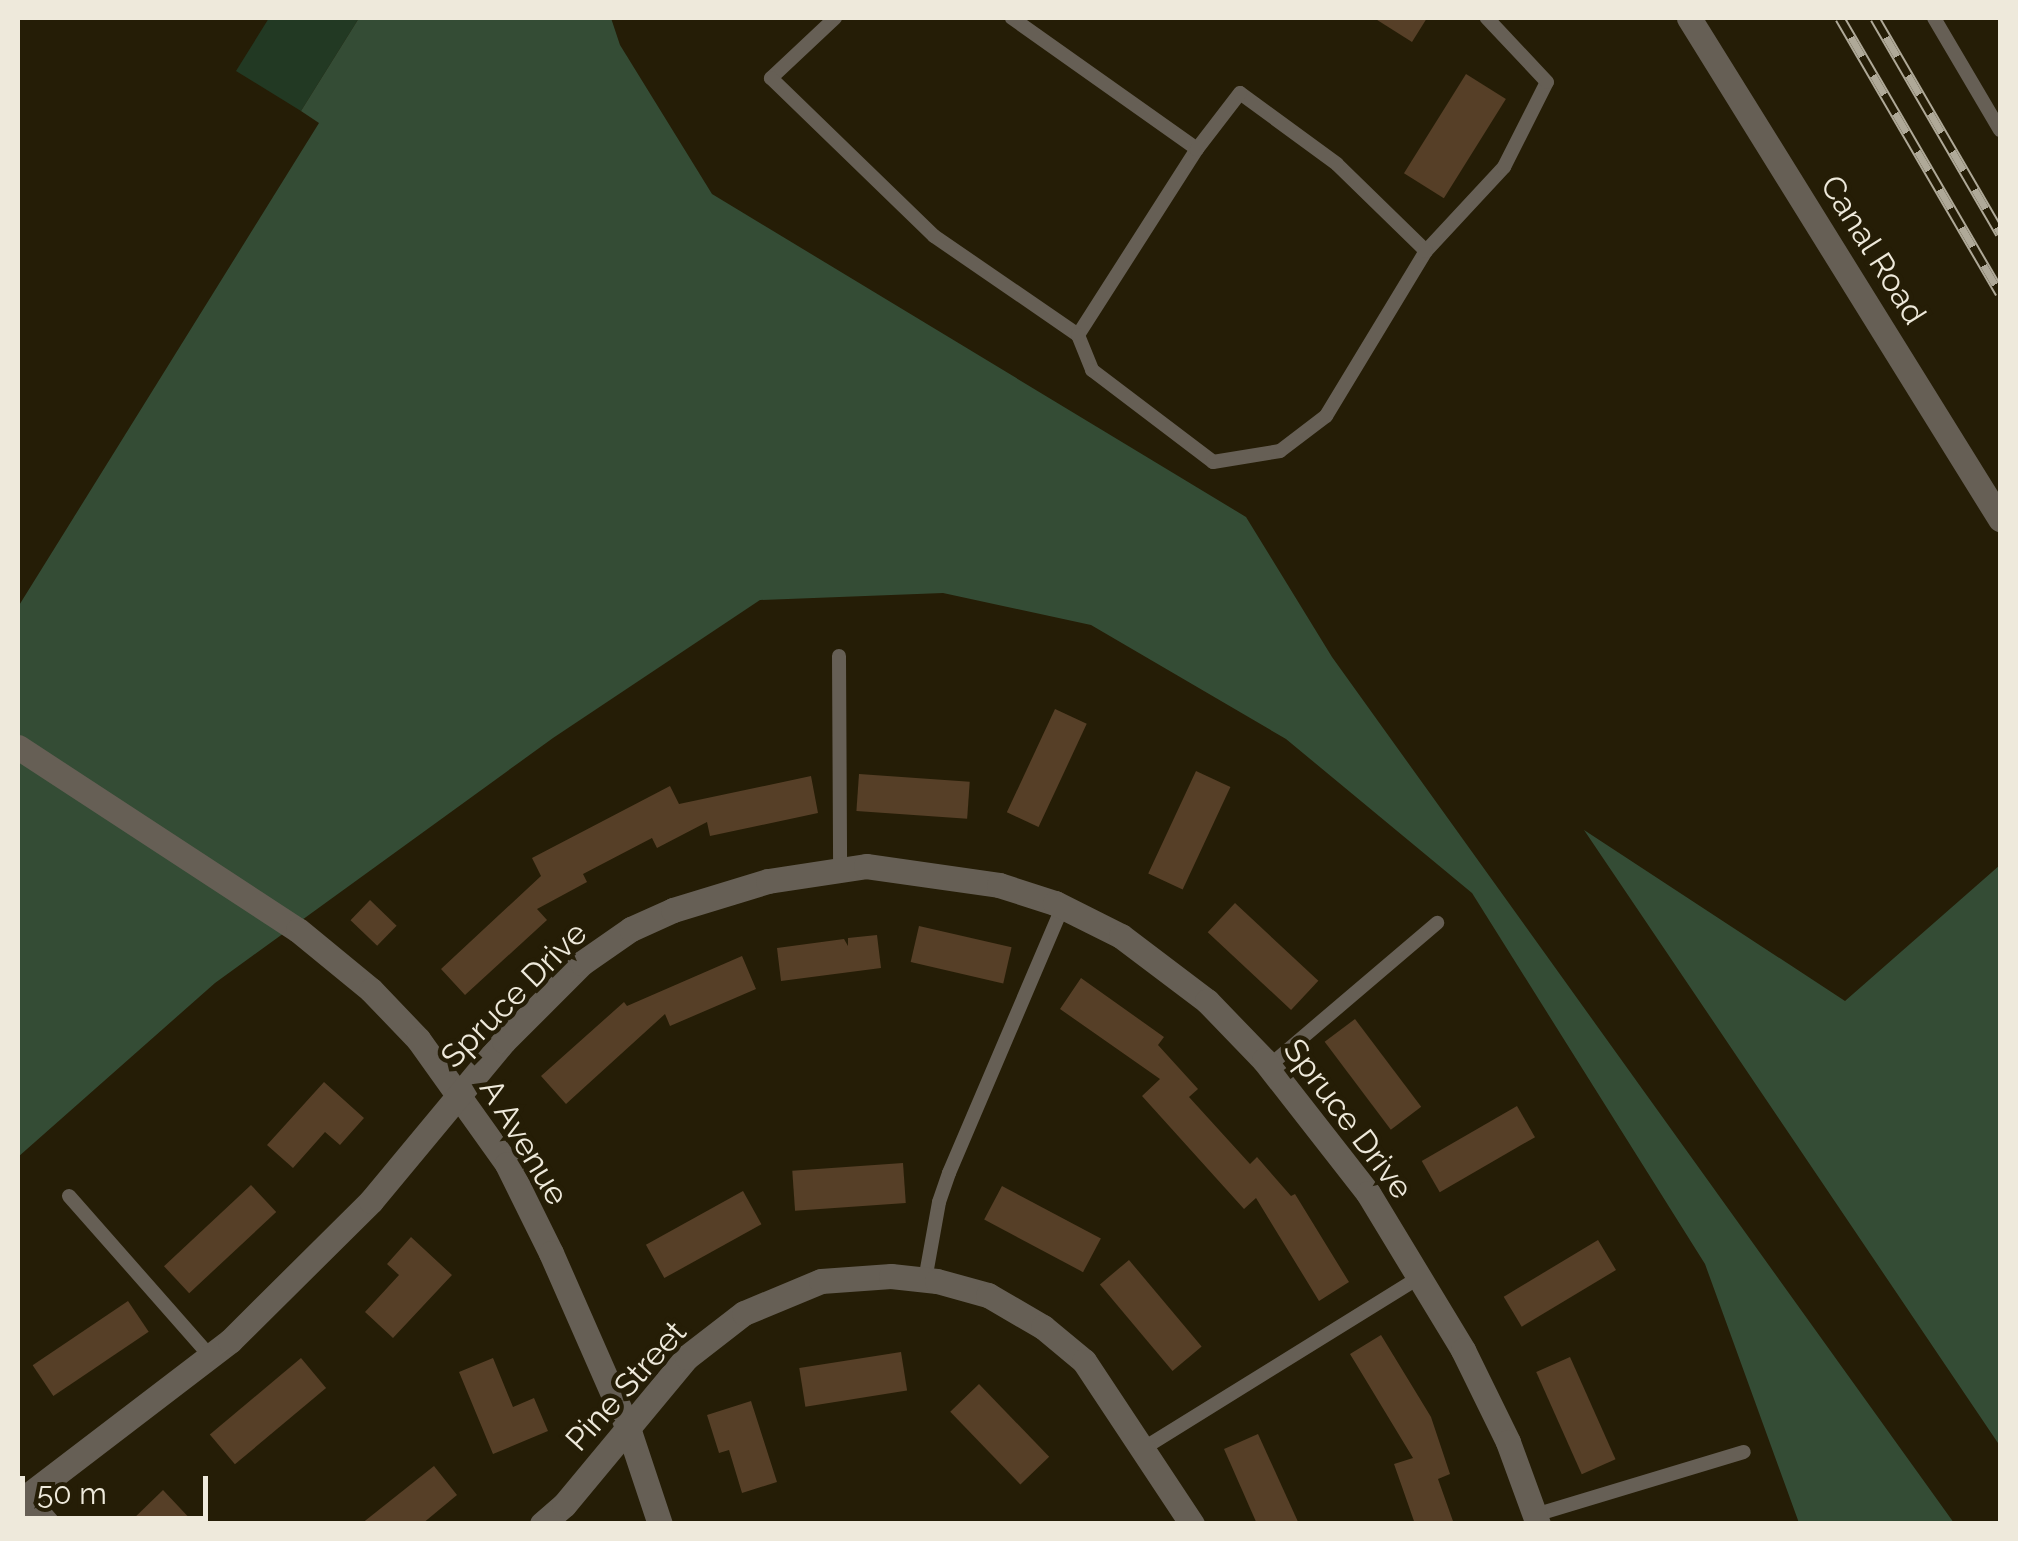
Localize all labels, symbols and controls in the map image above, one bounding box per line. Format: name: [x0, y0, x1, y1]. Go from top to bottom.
street label: Canal Road: [1812, 168, 1934, 332]
street label: Spruce Drive: [433, 914, 595, 1076]
street label: Spruce Drive: [1275, 1032, 1421, 1206]
street label: A Avenue: [471, 1071, 577, 1213]
street label: Pine Street: [558, 1313, 694, 1459]
scale bar: [25, 1456, 212, 1518]
text: 50 m: [37, 1476, 107, 1511]

